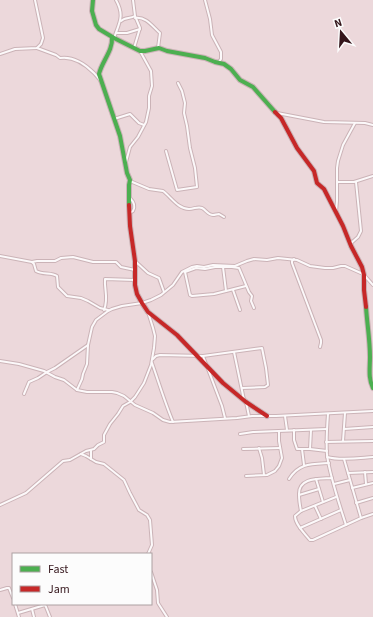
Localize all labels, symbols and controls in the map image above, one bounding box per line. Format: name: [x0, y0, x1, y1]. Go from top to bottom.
north arrow: [321, 12, 361, 52]
text: N: [332, 15, 344, 31]
legend: [12, 553, 152, 605]
text: Fast: [48, 561, 68, 578]
text: Jam: [48, 581, 70, 598]

